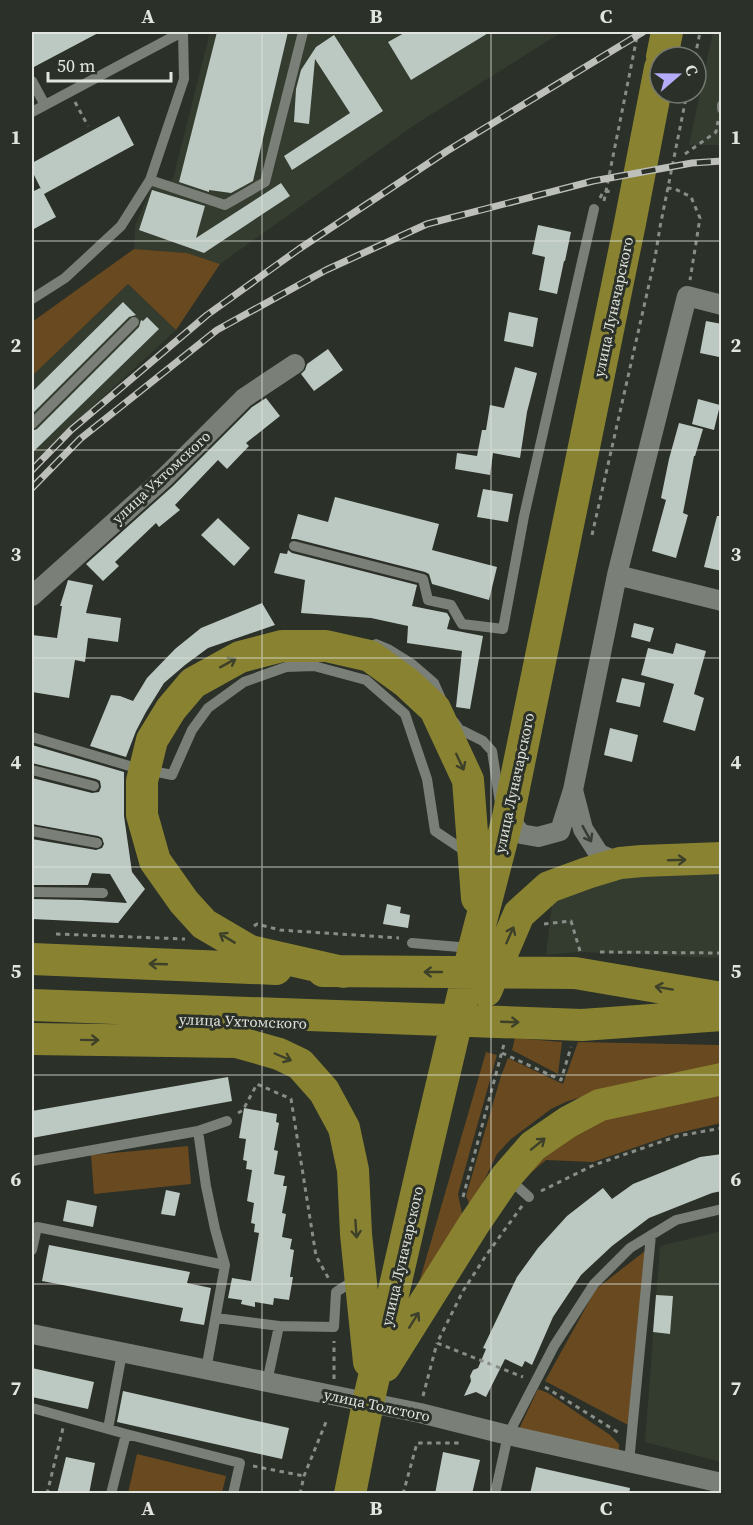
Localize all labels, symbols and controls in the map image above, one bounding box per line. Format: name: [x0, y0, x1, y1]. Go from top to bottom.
text: A: [141, 2, 155, 30]
text: B: [369, 2, 383, 30]
text: C: [600, 2, 612, 30]
scale bar: [48, 45, 171, 83]
north arrow: [648, 45, 708, 105]
text: 50 m: [57, 53, 95, 78]
text: С: [680, 61, 704, 78]
text: 1: [11, 123, 21, 151]
text: 1: [731, 123, 741, 151]
street label: улица Луначарского: [588, 235, 638, 379]
text: 2: [11, 331, 22, 359]
text: 2: [731, 331, 742, 359]
street label: улица Ухтомского: [107, 426, 215, 528]
text: 3: [11, 540, 22, 568]
text: 3: [731, 540, 742, 568]
one-way arrow: [219, 657, 237, 668]
street label: улица Луначарского: [489, 711, 539, 855]
text: 4: [11, 748, 22, 776]
text: 4: [731, 748, 742, 776]
one-way arrow: [454, 753, 466, 771]
one-way arrow: [581, 825, 593, 842]
one-way arrow: [666, 854, 686, 865]
one-way arrow: [505, 926, 516, 945]
one-way arrow: [219, 931, 236, 943]
text: 5: [11, 957, 22, 985]
text: 5: [731, 957, 742, 985]
one-way arrow: [149, 958, 169, 969]
one-way arrow: [423, 966, 443, 978]
one-way arrow: [655, 983, 674, 994]
street label: улица Ухтомского: [179, 1008, 307, 1034]
one-way arrow: [499, 1016, 519, 1028]
one-way arrow: [79, 1034, 99, 1046]
one-way arrow: [273, 1052, 291, 1063]
one-way arrow: [530, 1137, 546, 1150]
text: 6: [11, 1165, 22, 1193]
text: 6: [731, 1165, 742, 1193]
street label: улица Луначарского: [376, 1184, 428, 1328]
one-way arrow: [351, 1218, 362, 1238]
one-way arrow: [408, 1312, 420, 1329]
text: 7: [11, 1374, 22, 1402]
text: 7: [731, 1374, 742, 1402]
street label: улица Толстого: [322, 1383, 432, 1427]
text: A: [141, 1494, 155, 1522]
text: B: [369, 1494, 383, 1522]
text: C: [600, 1494, 612, 1522]

